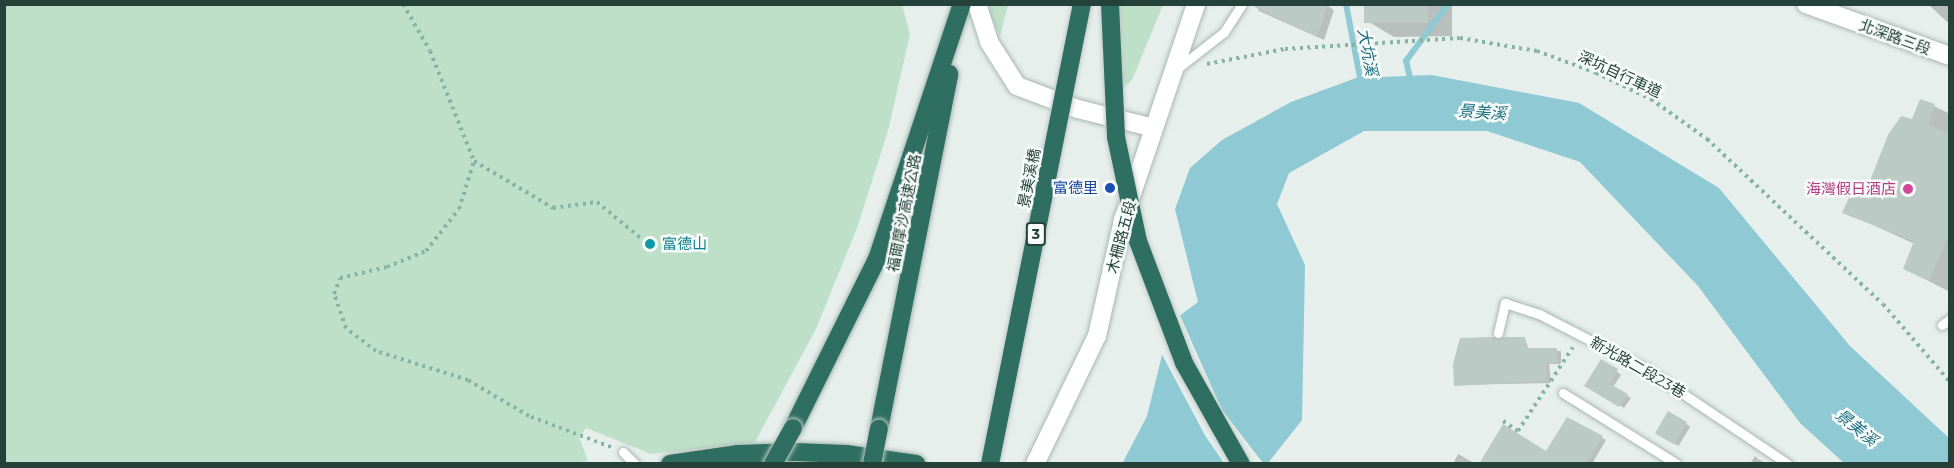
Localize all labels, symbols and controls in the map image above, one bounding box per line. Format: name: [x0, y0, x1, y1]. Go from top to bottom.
street label: 北深路三段: [1857, 16, 1933, 58]
water label: 大坑溪: [1353, 27, 1381, 77]
street label: 深坑自行車道: [1575, 47, 1665, 101]
water label: 景美溪: [1457, 102, 1507, 124]
street label: 景美溪橋: [1014, 147, 1044, 209]
street label: 福爾摩沙高速公路: [884, 152, 924, 274]
place label: 富德里: [1053, 179, 1098, 197]
place label: 海灣假日酒店: [1806, 180, 1896, 198]
marker: 富德里: [1103, 181, 1117, 195]
marker: 海灣假日酒店: [1901, 182, 1915, 196]
street label: 木柵路五段: [1103, 198, 1139, 276]
road number: 3: [1026, 223, 1046, 245]
place label: 富德山: [662, 235, 707, 253]
marker: 富德山: [643, 237, 657, 251]
street label: 新光路二段23巷: [1587, 332, 1689, 402]
water label: 景美溪: [1831, 405, 1881, 451]

